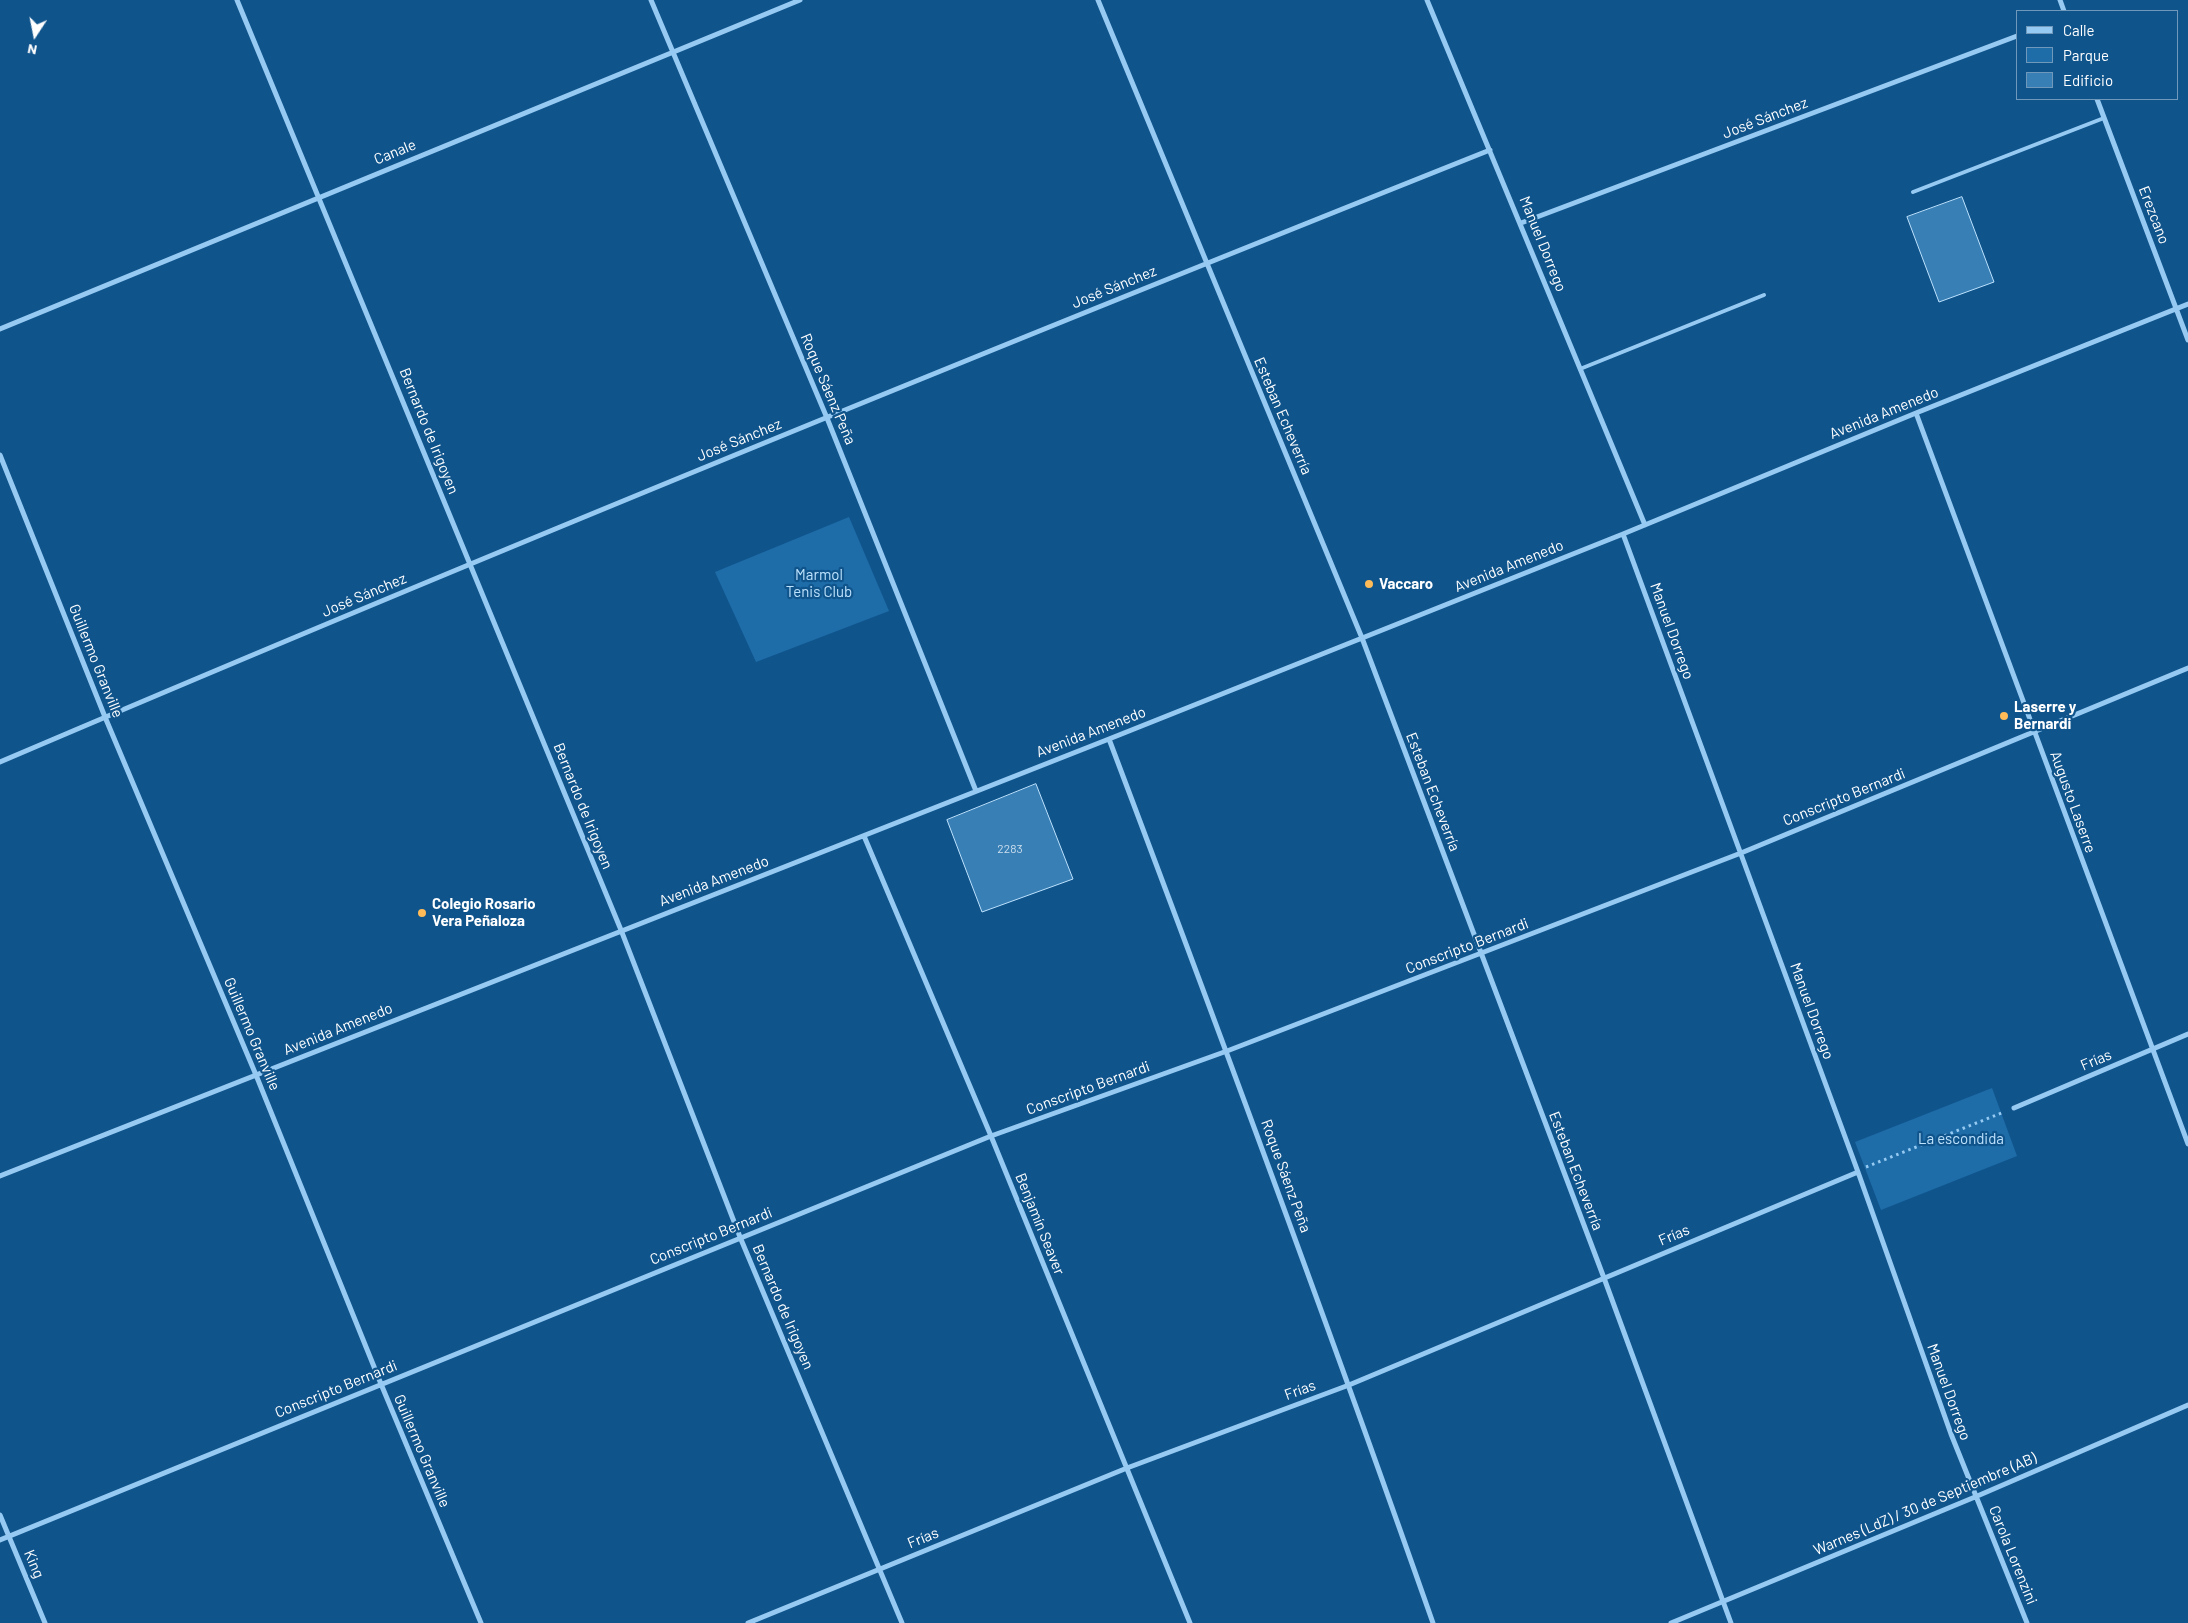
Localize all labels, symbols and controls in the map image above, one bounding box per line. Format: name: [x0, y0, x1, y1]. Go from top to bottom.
north arrow: [10, 10, 60, 60]
legend: [2016, 10, 2178, 100]
text: Calle: [2063, 21, 2095, 39]
text: N: [26, 41, 38, 59]
text: Parque: [2063, 46, 2109, 64]
text: Edificio: [2063, 71, 2113, 89]
street label: José Sánchez: [1720, 93, 1810, 143]
street label: Canale: [371, 135, 419, 169]
street label: Erezcano: [2135, 183, 2173, 247]
street label: Manuel Dorrego: [1516, 194, 1570, 294]
street label: José Sánchez: [1069, 262, 1159, 312]
street label: Roque Sáenz Peña: [796, 331, 860, 447]
street label: Esteban Echeverría: [1250, 355, 1316, 477]
street label: Bernardo de Irigoyen: [395, 365, 463, 497]
street label: Avenida Amenedo: [1827, 383, 1941, 443]
street label: José Sánchez: [694, 415, 784, 465]
street label: Avenida Amenedo: [1452, 536, 1566, 596]
park label: Marmol Tenis Club: [786, 566, 852, 601]
street label: José Sánchez: [319, 569, 409, 621]
place label: Vaccaro: [1379, 575, 1433, 593]
marker: Vaccaro: [1363, 578, 1375, 590]
street label: Manuel Dorrego: [1646, 580, 1698, 682]
street label: Guillermo Granville: [65, 602, 127, 720]
place label: Laserre y Bernardi: [2014, 698, 2076, 733]
street label: Avenida Amenedo: [1034, 703, 1148, 761]
marker: Laserre y Bernardi: [1998, 710, 2010, 722]
street label: Esteban Echeverría: [1402, 730, 1464, 854]
street label: Bernardo de Irigoyen: [549, 740, 617, 872]
street label: Augusto Laserre: [2046, 749, 2100, 855]
street label: Conscripto Bernardi: [1780, 764, 1908, 830]
house number: 2283: [997, 842, 1023, 856]
street label: Avenida Amenedo: [657, 852, 771, 910]
place label: Colegio Rosario Vera Peñaloza: [432, 895, 536, 930]
marker: Colegio Rosario Vera Peñaloza: [416, 907, 428, 919]
street label: Conscripto Bernardi: [1403, 914, 1531, 978]
street label: Manuel Dorrego: [1786, 960, 1838, 1062]
street label: Guillermo Granville: [220, 975, 284, 1093]
street label: Avenida Amenedo: [281, 999, 395, 1059]
street label: Frías: [2078, 1045, 2114, 1075]
street label: Conscripto Bernardi: [1024, 1057, 1152, 1119]
street label: Esteban Echeverría: [1545, 1109, 1607, 1233]
street label: Roque Sáenz Peña: [1257, 1117, 1315, 1235]
park label: La escondida: [1918, 1130, 2004, 1148]
street label: Benjamín Seaver: [1011, 1171, 1069, 1277]
street label: Conscripto Bernardi: [647, 1203, 775, 1269]
street label: Frías: [1656, 1220, 1692, 1250]
street label: Bernardo de Irigoyen: [748, 1242, 818, 1372]
street label: Manuel Dorrego: [1923, 1341, 1975, 1443]
street label: Conscripto Bernardi: [272, 1356, 400, 1422]
street label: Frías: [1282, 1376, 1318, 1404]
street label: Guillermo Granville: [390, 1392, 454, 1510]
street label: Warnes (LdZ) / 30 de Septiembre (AB): [1811, 1449, 2039, 1559]
street label: Carola Lorenzini: [1985, 1503, 2041, 1607]
street label: Frías: [905, 1524, 941, 1552]
street label: King: [20, 1547, 48, 1581]

